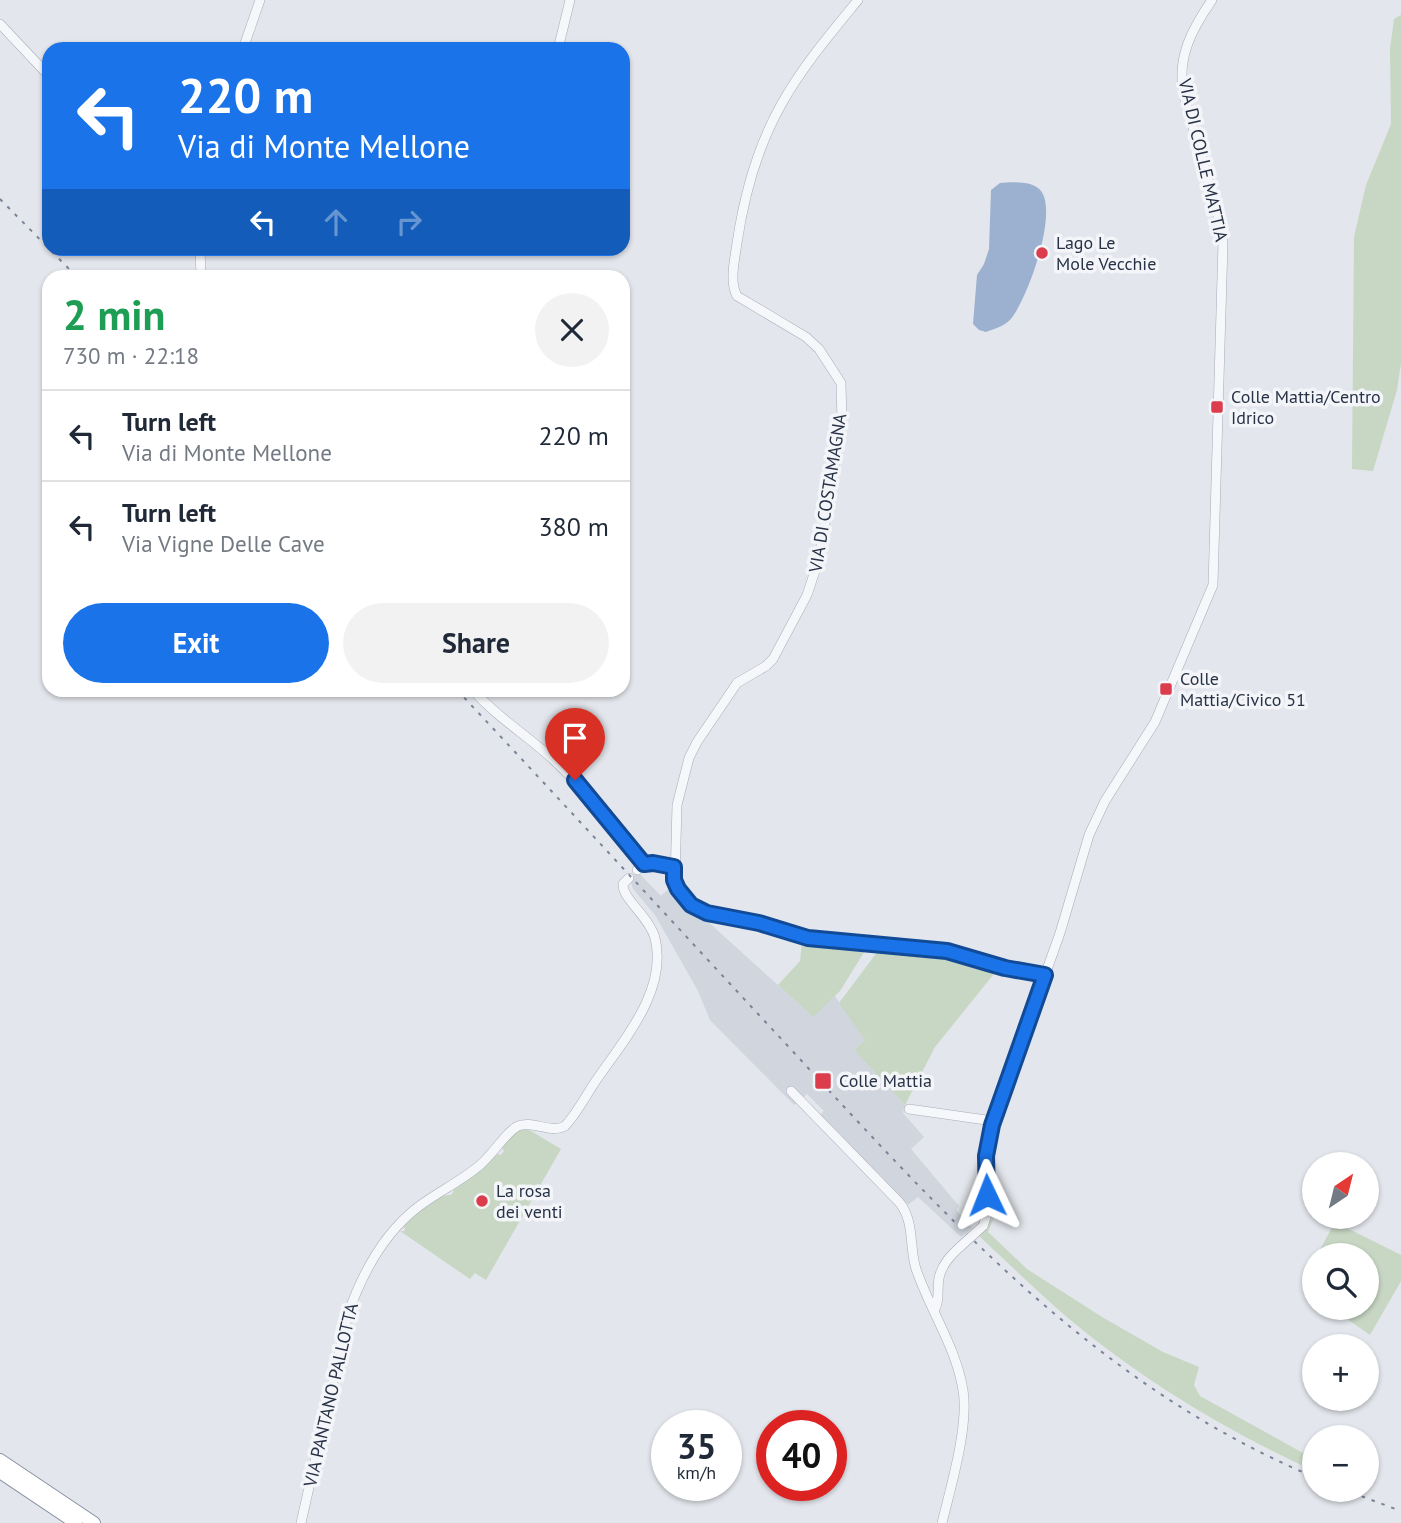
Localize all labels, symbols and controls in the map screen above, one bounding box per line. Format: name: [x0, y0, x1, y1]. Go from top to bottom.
text: 220 m: [178, 63, 313, 127]
icon: left: [63, 70, 154, 161]
street label: VIA DI COLLE MATTIA: [1173, 75, 1234, 244]
text: Via di Monte Mellone: [178, 125, 470, 167]
icon: left: [244, 203, 282, 241]
icon: ahead: [317, 203, 355, 241]
icon: right: [390, 203, 428, 241]
place label: Lago Le Mole Vecchie: [1056, 231, 1156, 275]
marker: Lago Le Mole Vecchie: [1034, 245, 1050, 261]
text: 2 min: [63, 287, 165, 342]
button: close: [535, 293, 609, 367]
text: 730 m · 22:18: [63, 341, 199, 370]
place label: Colle Mattia/Centro Idrico: [1231, 385, 1381, 429]
marker: Colle Mattia/Centro Idrico: [1209, 399, 1225, 415]
text: Turn left: [122, 405, 216, 438]
street label: VIA DI COSTAMAGNA: [803, 411, 852, 575]
icon: left: [63, 417, 101, 455]
text: 220 m: [538, 419, 609, 452]
text: Via di Monte Mellone: [122, 438, 332, 467]
text: Turn left: [122, 496, 216, 529]
icon: left: [63, 508, 101, 546]
text: 380 m: [538, 510, 609, 543]
text: Via Vigne Delle Cave: [122, 529, 325, 558]
button: Exit: [63, 603, 329, 683]
button: Share: [343, 603, 609, 683]
place label: Colle Mattia/Civico 51: [1180, 667, 1306, 711]
marker: Colle Mattia/Civico 51: [1158, 681, 1174, 697]
pin: [545, 708, 605, 780]
icon: arrive: [556, 719, 594, 757]
place label: Colle Mattia: [839, 1069, 932, 1092]
marker: Colle Mattia: [813, 1071, 833, 1091]
north arrow: [1302, 1152, 1379, 1228]
map controls: [1302, 1152, 1379, 1502]
position arrow: [950, 1158, 1024, 1232]
place label: La rosa dei venti: [496, 1179, 563, 1223]
marker: La rosa dei venti: [474, 1193, 490, 1209]
button: search: [1302, 1243, 1379, 1320]
street label: VIA PANTANO PALLOTTA: [298, 1300, 363, 1490]
button: +: [1302, 1334, 1379, 1411]
speed limit sign: 40: [756, 1410, 847, 1501]
text: 35: [677, 1423, 716, 1469]
button: −: [1302, 1425, 1379, 1502]
text: km/h: [677, 1461, 716, 1484]

